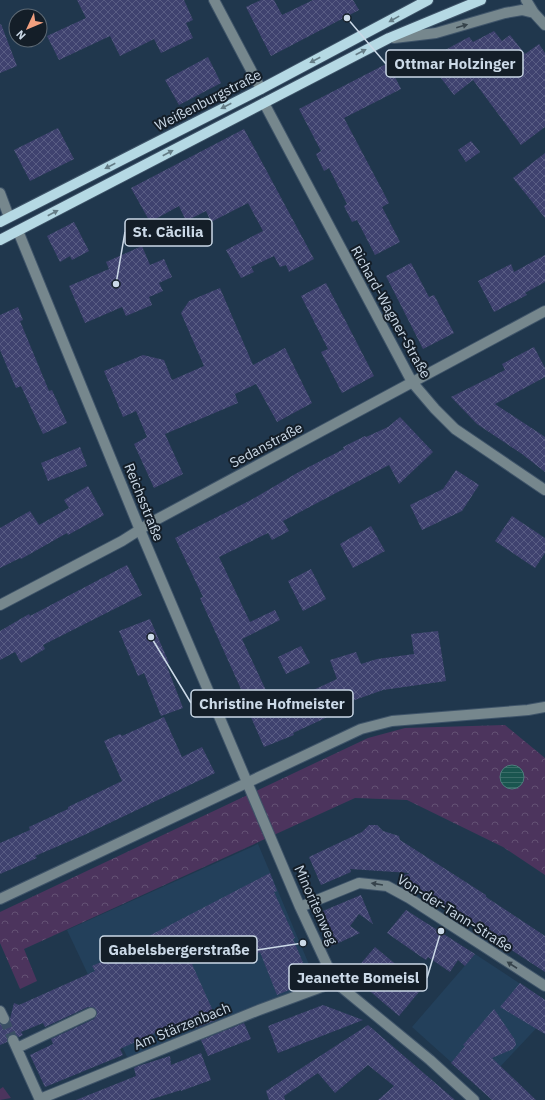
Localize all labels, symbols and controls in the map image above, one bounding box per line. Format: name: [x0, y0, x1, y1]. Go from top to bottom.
north arrow: [8, 8, 48, 48]
one-way arrow: [388, 15, 400, 22]
one-way arrow: [457, 23, 469, 29]
text: N: [13, 27, 29, 43]
one-way arrow: [356, 49, 367, 56]
callout: Ottmar Holzinger: [386, 50, 523, 77]
text: Ottmar Holzinger: [394, 54, 516, 73]
one-way arrow: [309, 57, 321, 63]
street label: Weißenburgstraße: [152, 65, 265, 135]
one-way arrow: [220, 103, 232, 110]
one-way arrow: [162, 150, 174, 156]
one-way arrow: [105, 163, 116, 169]
one-way arrow: [47, 210, 59, 216]
callout: St. Cäcilia: [125, 219, 212, 246]
text: St. Cäcilia: [133, 222, 204, 241]
street label: Richard-Wagner-Straße: [347, 243, 435, 382]
street label: Sedanstraße: [226, 418, 306, 472]
street label: Reichsstraße: [120, 460, 168, 544]
callout: Christine Hofmeister: [191, 690, 353, 717]
text: Christine Hofmeister: [199, 694, 345, 713]
street label: Minoritenweg: [290, 862, 342, 948]
street label: Von-der-Tann-Straße: [394, 870, 516, 956]
one-way arrow: [371, 881, 383, 887]
callout: Gabelsbergerstraße: [100, 936, 257, 963]
text: Gabelsbergerstraße: [108, 940, 250, 959]
one-way arrow: [507, 961, 517, 969]
callout: Jeanette Bomeisl: [289, 964, 427, 991]
text: Jeanette Bomeisl: [297, 968, 420, 987]
street label: Am Stärzenbach: [131, 998, 233, 1054]

